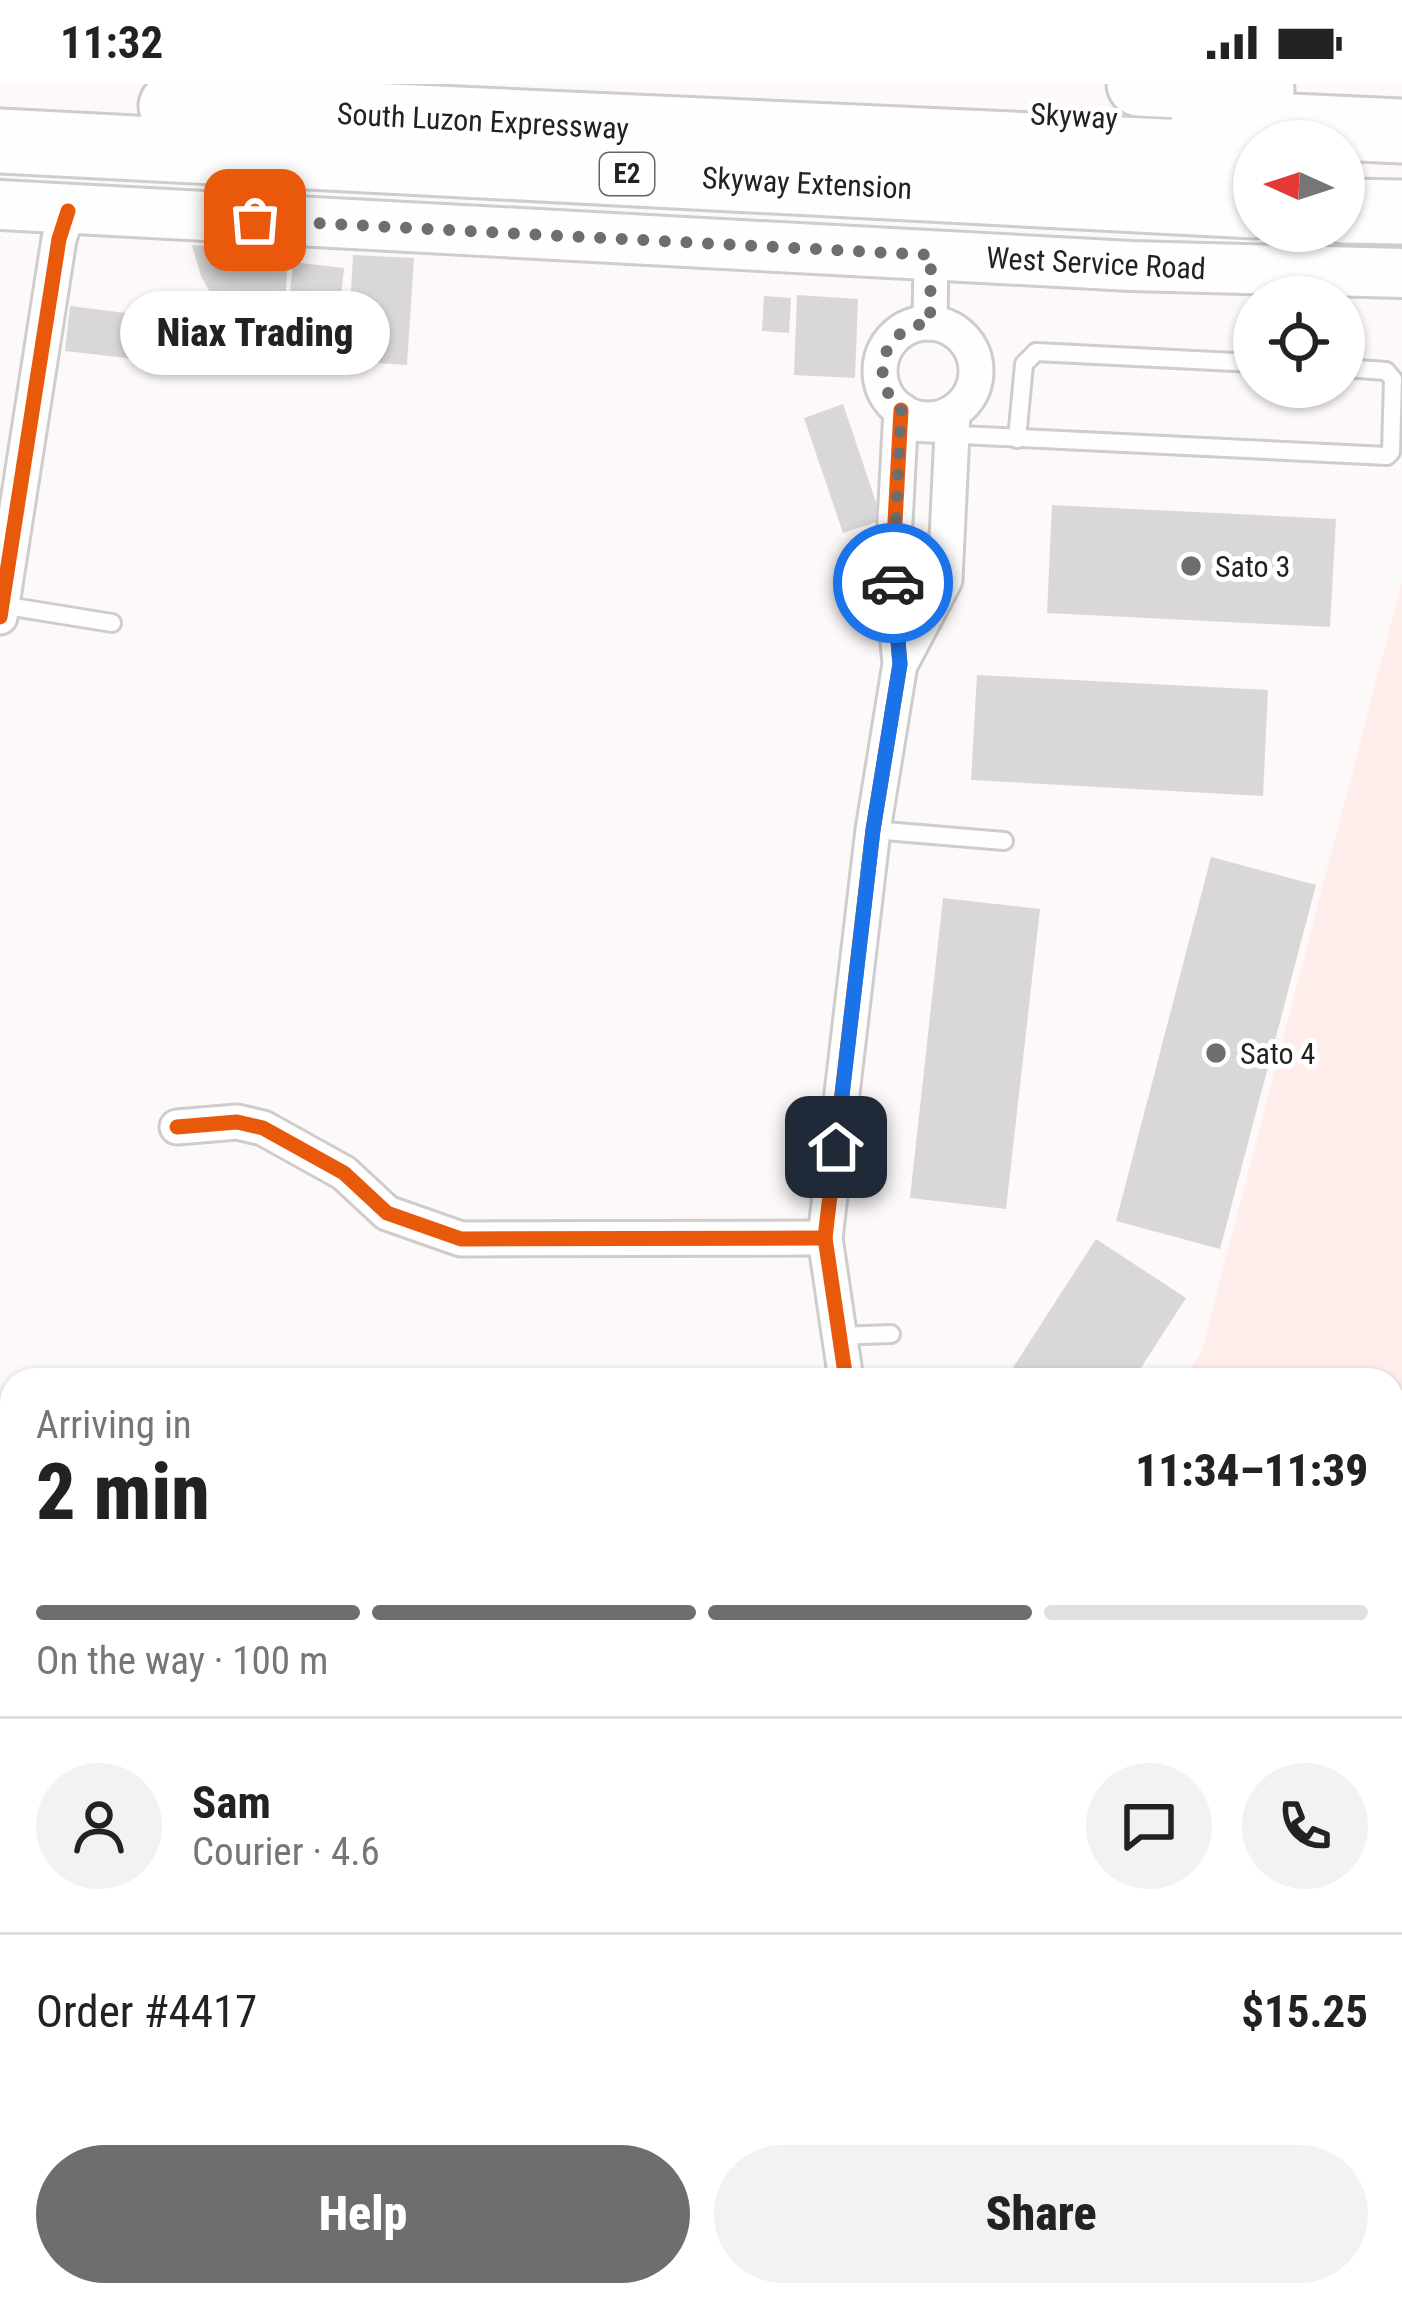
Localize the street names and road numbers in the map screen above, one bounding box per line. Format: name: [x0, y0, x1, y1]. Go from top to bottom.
street label: South Luzon Expressway: [336, 96, 630, 146]
street label: Skyway: [1029, 96, 1119, 136]
road number: E2: [600, 153, 654, 195]
street label: Skyway Extension: [701, 160, 913, 206]
street label: West Service Road: [985, 240, 1207, 286]

